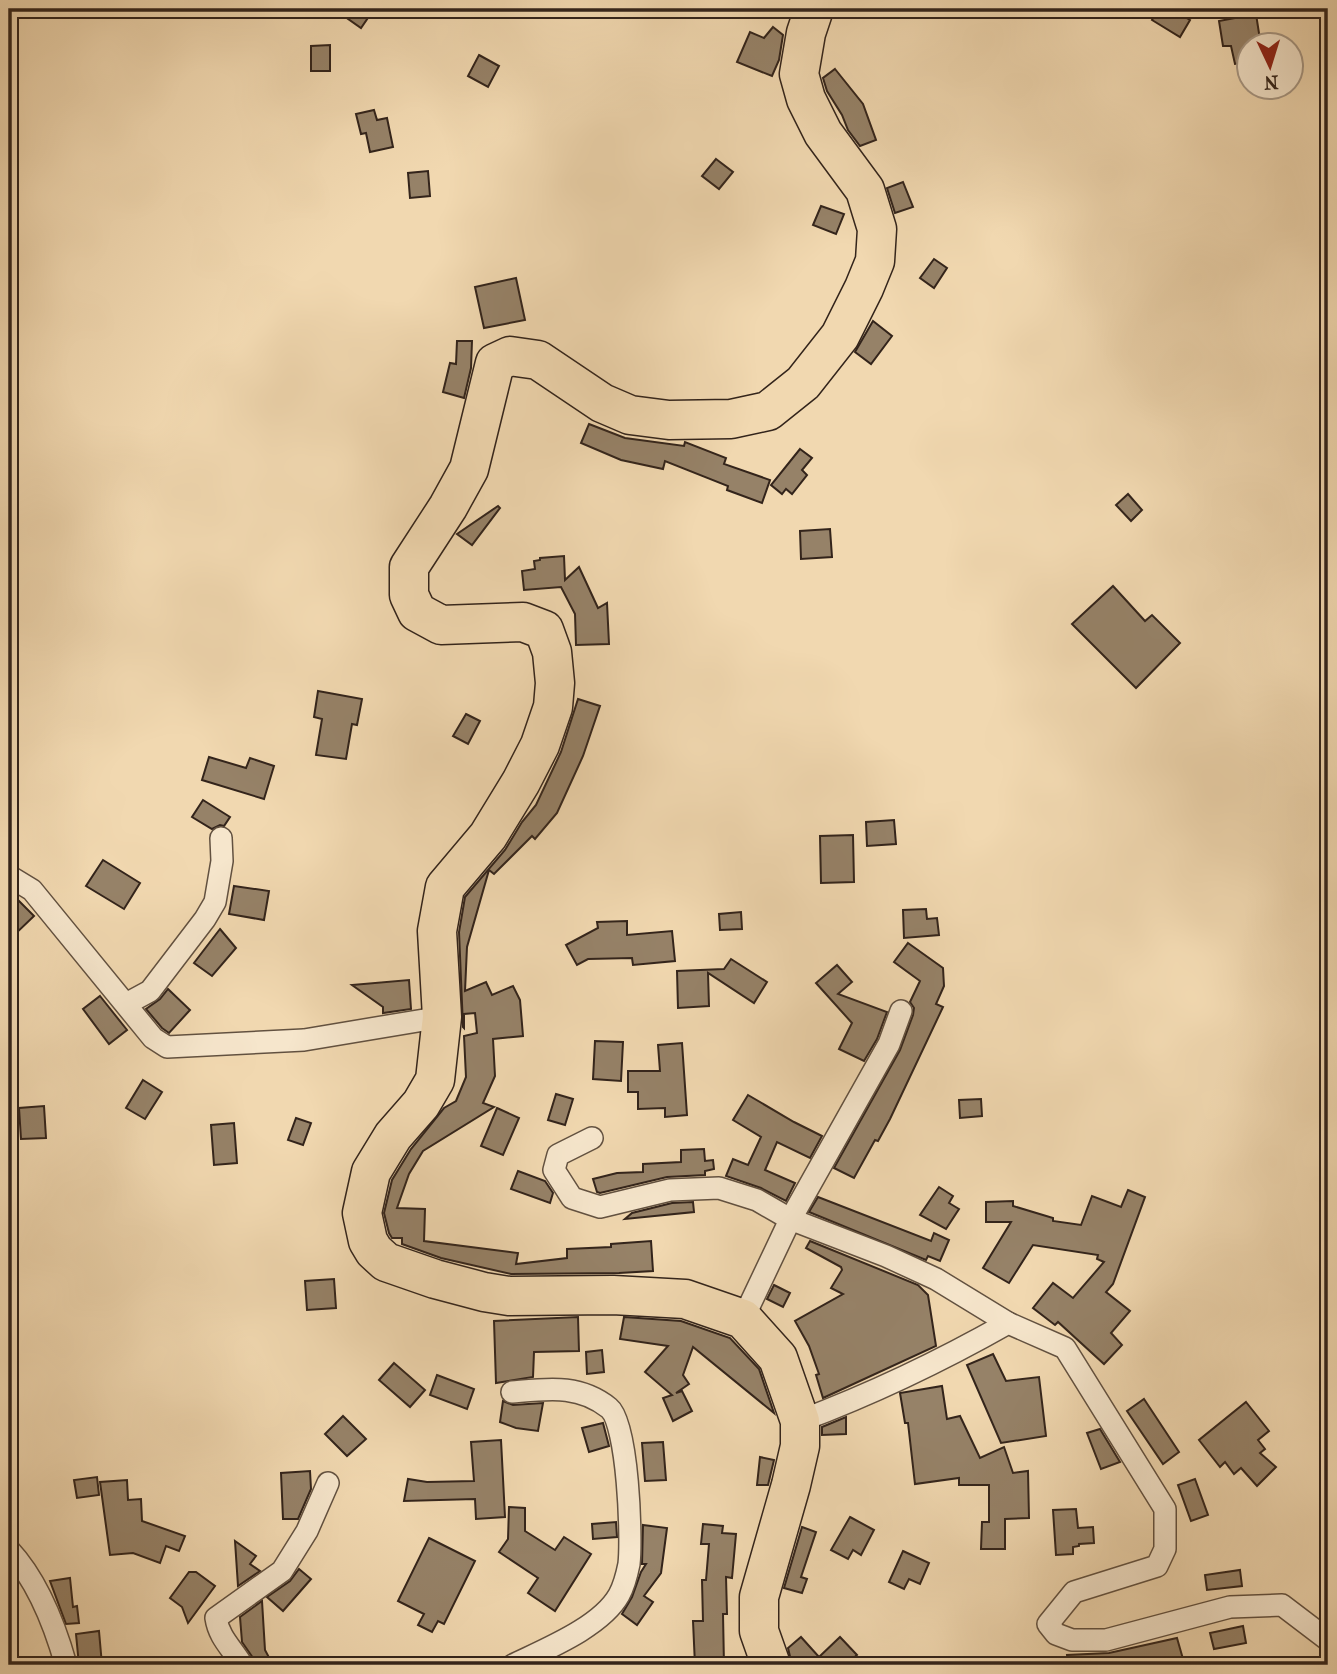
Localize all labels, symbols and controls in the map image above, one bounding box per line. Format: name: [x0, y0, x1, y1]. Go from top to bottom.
north arrow: [1236, 32, 1306, 102]
text: N: [1263, 70, 1279, 93]

